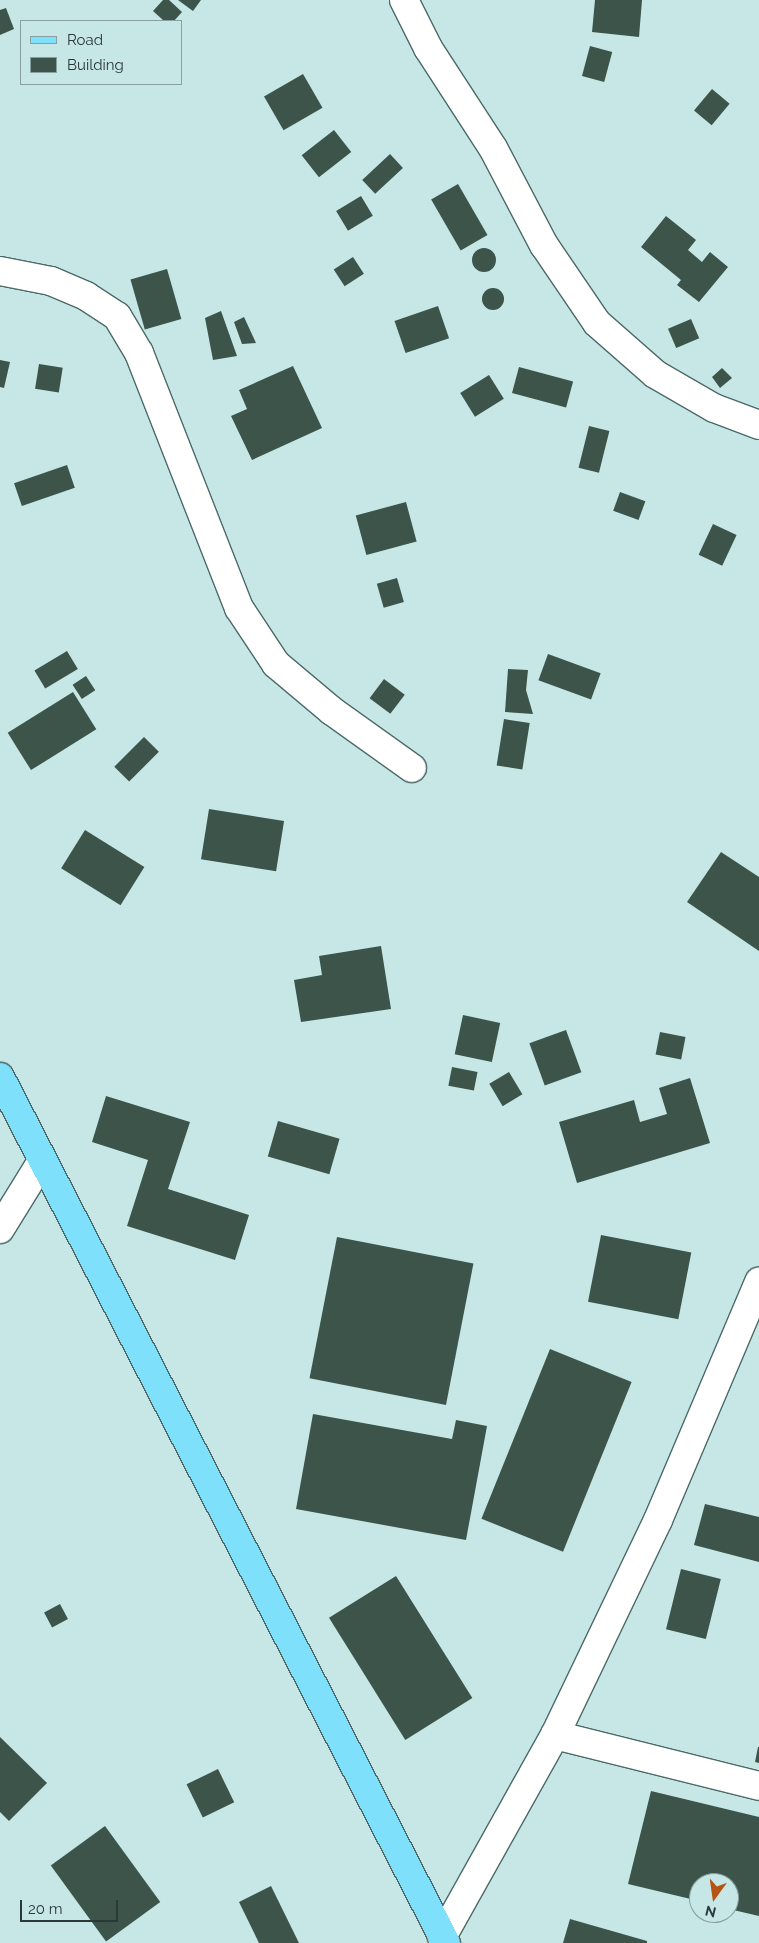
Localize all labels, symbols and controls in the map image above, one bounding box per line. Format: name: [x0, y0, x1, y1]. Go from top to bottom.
legend: [20, 20, 182, 85]
text: Road: [67, 31, 103, 49]
text: Building: [67, 56, 124, 74]
north arrow: [689, 1873, 739, 1923]
scale bar: [22, 1890, 120, 1922]
text: 20 m: [28, 1900, 63, 1918]
text: N: [703, 1903, 718, 1921]

